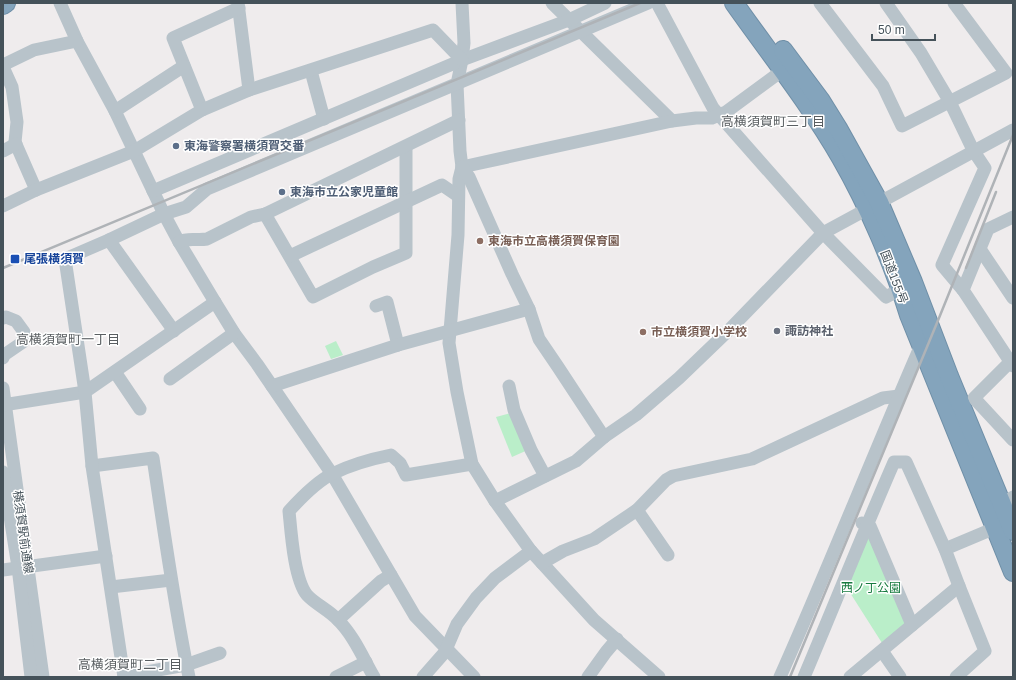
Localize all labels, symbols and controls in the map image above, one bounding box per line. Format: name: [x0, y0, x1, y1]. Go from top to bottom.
scale bar: [872, 16, 935, 42]
text: 50 m: [878, 23, 905, 37]
district label: 高横須賀町三丁目: [721, 114, 825, 129]
place label: 東海警察署横須賀交番: [184, 139, 305, 153]
marker: 東海警察署横須賀交番: [171, 141, 181, 151]
place label: 東海市立公家児童館: [290, 185, 398, 199]
marker: 東海市立公家児童館: [277, 187, 287, 197]
place label: 東海市立高横須賀保育園: [488, 234, 620, 248]
marker: 東海市立高横須賀保育園: [475, 236, 485, 246]
street label: 国道155号: [877, 248, 911, 306]
place label: 尾張横須賀: [24, 252, 84, 266]
marker: 尾張横須賀: [9, 253, 21, 265]
place label: 諏訪神社: [785, 324, 833, 338]
place label: 市立横須賀小学校: [651, 325, 747, 339]
marker: 諏訪神社: [772, 326, 782, 336]
marker: 市立横須賀小学校: [638, 327, 648, 337]
district label: 高横須賀町一丁目: [16, 332, 120, 347]
street label: 横須賀駅前通線: [10, 489, 36, 575]
park label: 西ノ丁公園: [841, 581, 901, 595]
district label: 高横須賀町二丁目: [78, 657, 182, 672]

